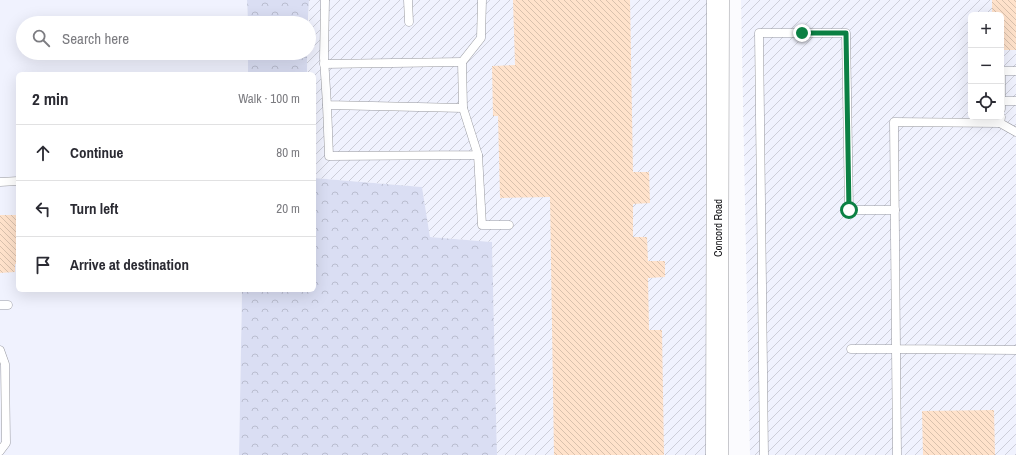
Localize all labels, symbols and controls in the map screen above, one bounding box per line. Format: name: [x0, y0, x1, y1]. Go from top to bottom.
map controls: [968, 12, 1004, 120]
button: +: [968, 12, 1004, 48]
search box: [16, 16, 316, 60]
route end: [793, 24, 811, 42]
icon: search: [30, 27, 52, 49]
text: Search here: [62, 28, 129, 49]
button: −: [968, 48, 1004, 84]
button: locate: [968, 84, 1004, 120]
text: 2 min: [32, 87, 68, 110]
text: Walk · 100 m: [238, 90, 300, 107]
icon: ahead: [32, 142, 54, 164]
text: Continue: [70, 142, 123, 163]
text: 80 m: [276, 144, 300, 161]
icon: left: [32, 198, 54, 220]
text: Turn left: [70, 198, 118, 219]
street label: Concord Road: [711, 199, 725, 257]
text: 20 m: [276, 200, 300, 217]
route start: [840, 201, 858, 219]
icon: arrive: [32, 254, 54, 276]
text: Arrive at destination: [70, 254, 189, 275]

